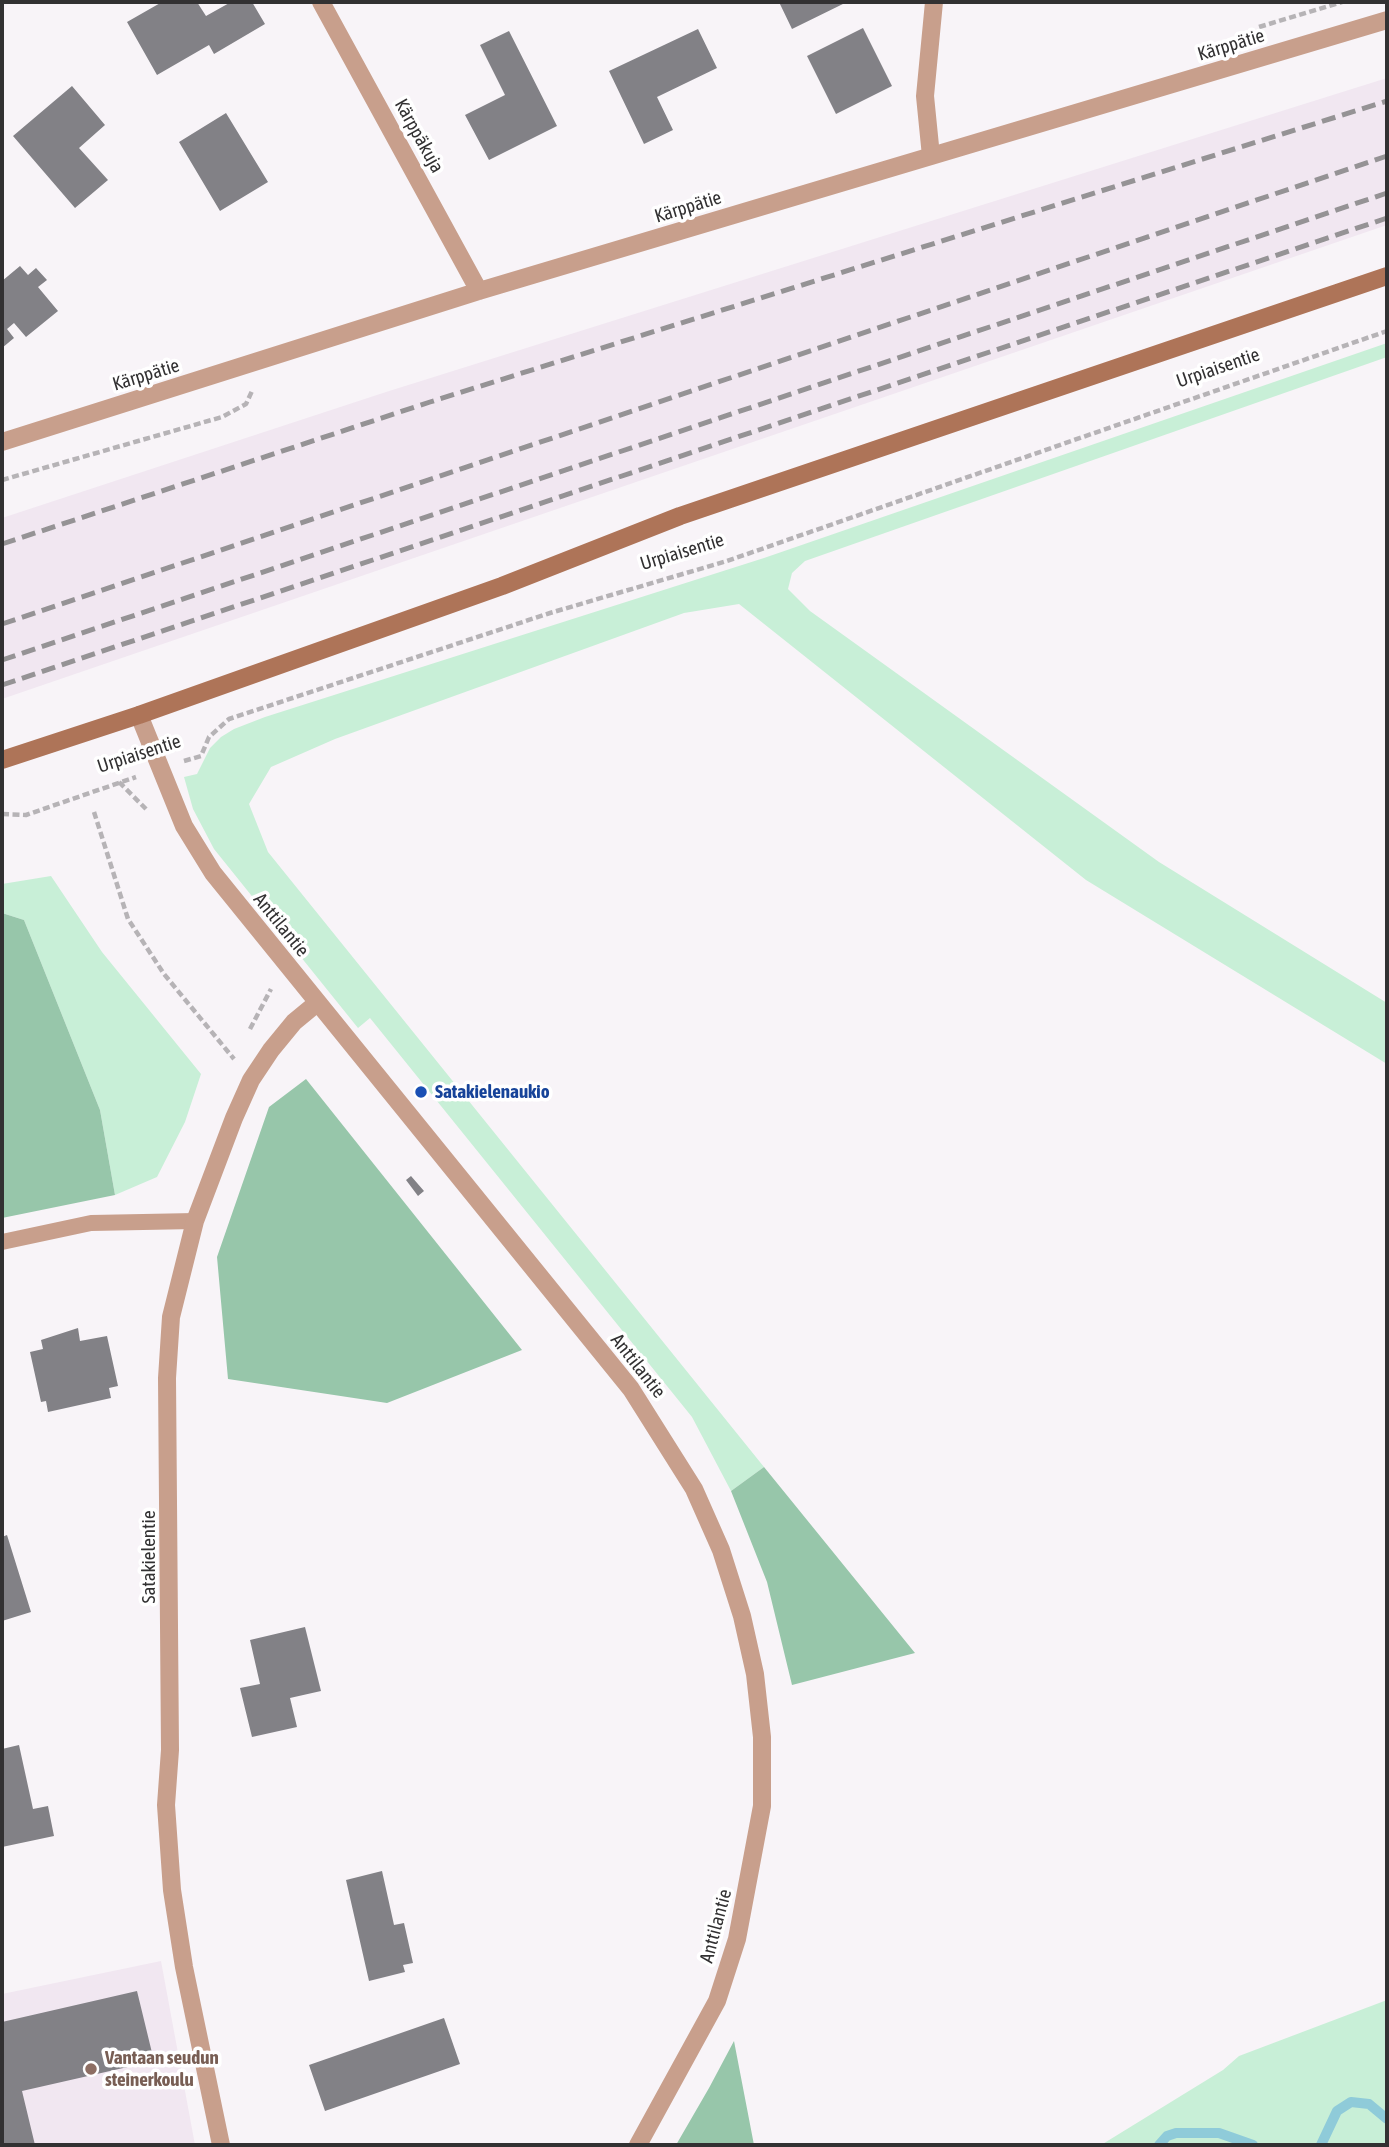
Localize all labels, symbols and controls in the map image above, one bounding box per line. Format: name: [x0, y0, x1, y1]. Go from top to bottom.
street label: Kärppätie: [1195, 24, 1267, 66]
street label: Kärppäkuja: [389, 95, 449, 177]
street label: Kärppätie: [652, 186, 724, 228]
street label: Urpiaisentie: [1173, 343, 1263, 393]
street label: Kärppätie: [110, 354, 182, 396]
street label: Urpiaisentie: [637, 528, 727, 576]
street label: Urpiaisentie: [94, 730, 184, 778]
street label: Anttilantie: [248, 889, 314, 961]
place label: Satakielenaukio: [435, 1081, 550, 1103]
marker: Satakielenaukio: [413, 1084, 429, 1100]
street label: Anttilantie: [606, 1329, 670, 1403]
street label: Satakielentie: [138, 1510, 160, 1604]
street label: Anttilantie: [695, 1887, 737, 1965]
place label: Vantaan seudun steinerkoulu: [105, 2047, 219, 2091]
marker: Vantaan seudun steinerkoulu: [83, 2061, 99, 2077]

